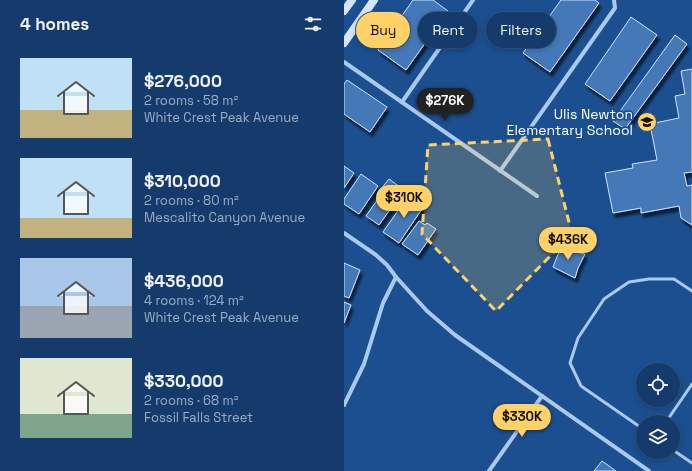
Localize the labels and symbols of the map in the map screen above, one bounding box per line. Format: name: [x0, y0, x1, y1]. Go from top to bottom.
pin: $276K: [417, 88, 473, 122]
place label: Ulis Newton Elementary School: [507, 105, 633, 139]
school or university icon: Ulis Newton Elementary School: [636, 111, 658, 133]
pin: $310K: [376, 185, 432, 219]
pin: $436K: [540, 227, 596, 261]
pin: $330K: [494, 404, 550, 438]

